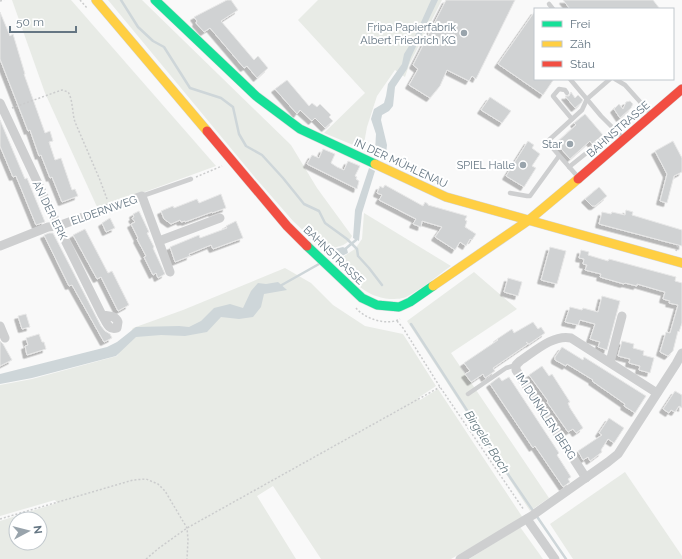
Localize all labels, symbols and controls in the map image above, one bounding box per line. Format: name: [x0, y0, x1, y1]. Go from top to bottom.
scale bar: [10, 8, 76, 34]
legend: [534, 8, 674, 80]
text: 50 m: [16, 15, 44, 29]
text: Frei: [570, 17, 590, 31]
place label: Fripa Papierfabrik Albert Friedrich KG: [360, 21, 456, 47]
marker: Fripa Papierfabrik Albert Friedrich KG: [459, 28, 469, 38]
text: Zäh: [570, 37, 591, 51]
text: Stau: [570, 57, 595, 71]
street label: BAHNSTRASSE: [584, 98, 653, 160]
street label: IN DER MÜHLENAU: [352, 136, 450, 191]
place label: Star: [542, 138, 562, 151]
marker: Star: [565, 139, 575, 149]
place label: SPIEL Halle: [457, 159, 516, 172]
marker: SPIEL Halle: [518, 160, 528, 170]
street label: AN DER ERK: [30, 178, 70, 243]
street label: ELDERNWEG: [69, 193, 139, 228]
street label: BAHNSTRASSE: [301, 223, 367, 288]
street label: IM DUNKLEN BERG: [513, 371, 578, 462]
water label: Birgeler Bach: [462, 408, 513, 476]
north arrow: [8, 511, 48, 551]
text: N: [30, 525, 44, 535]

